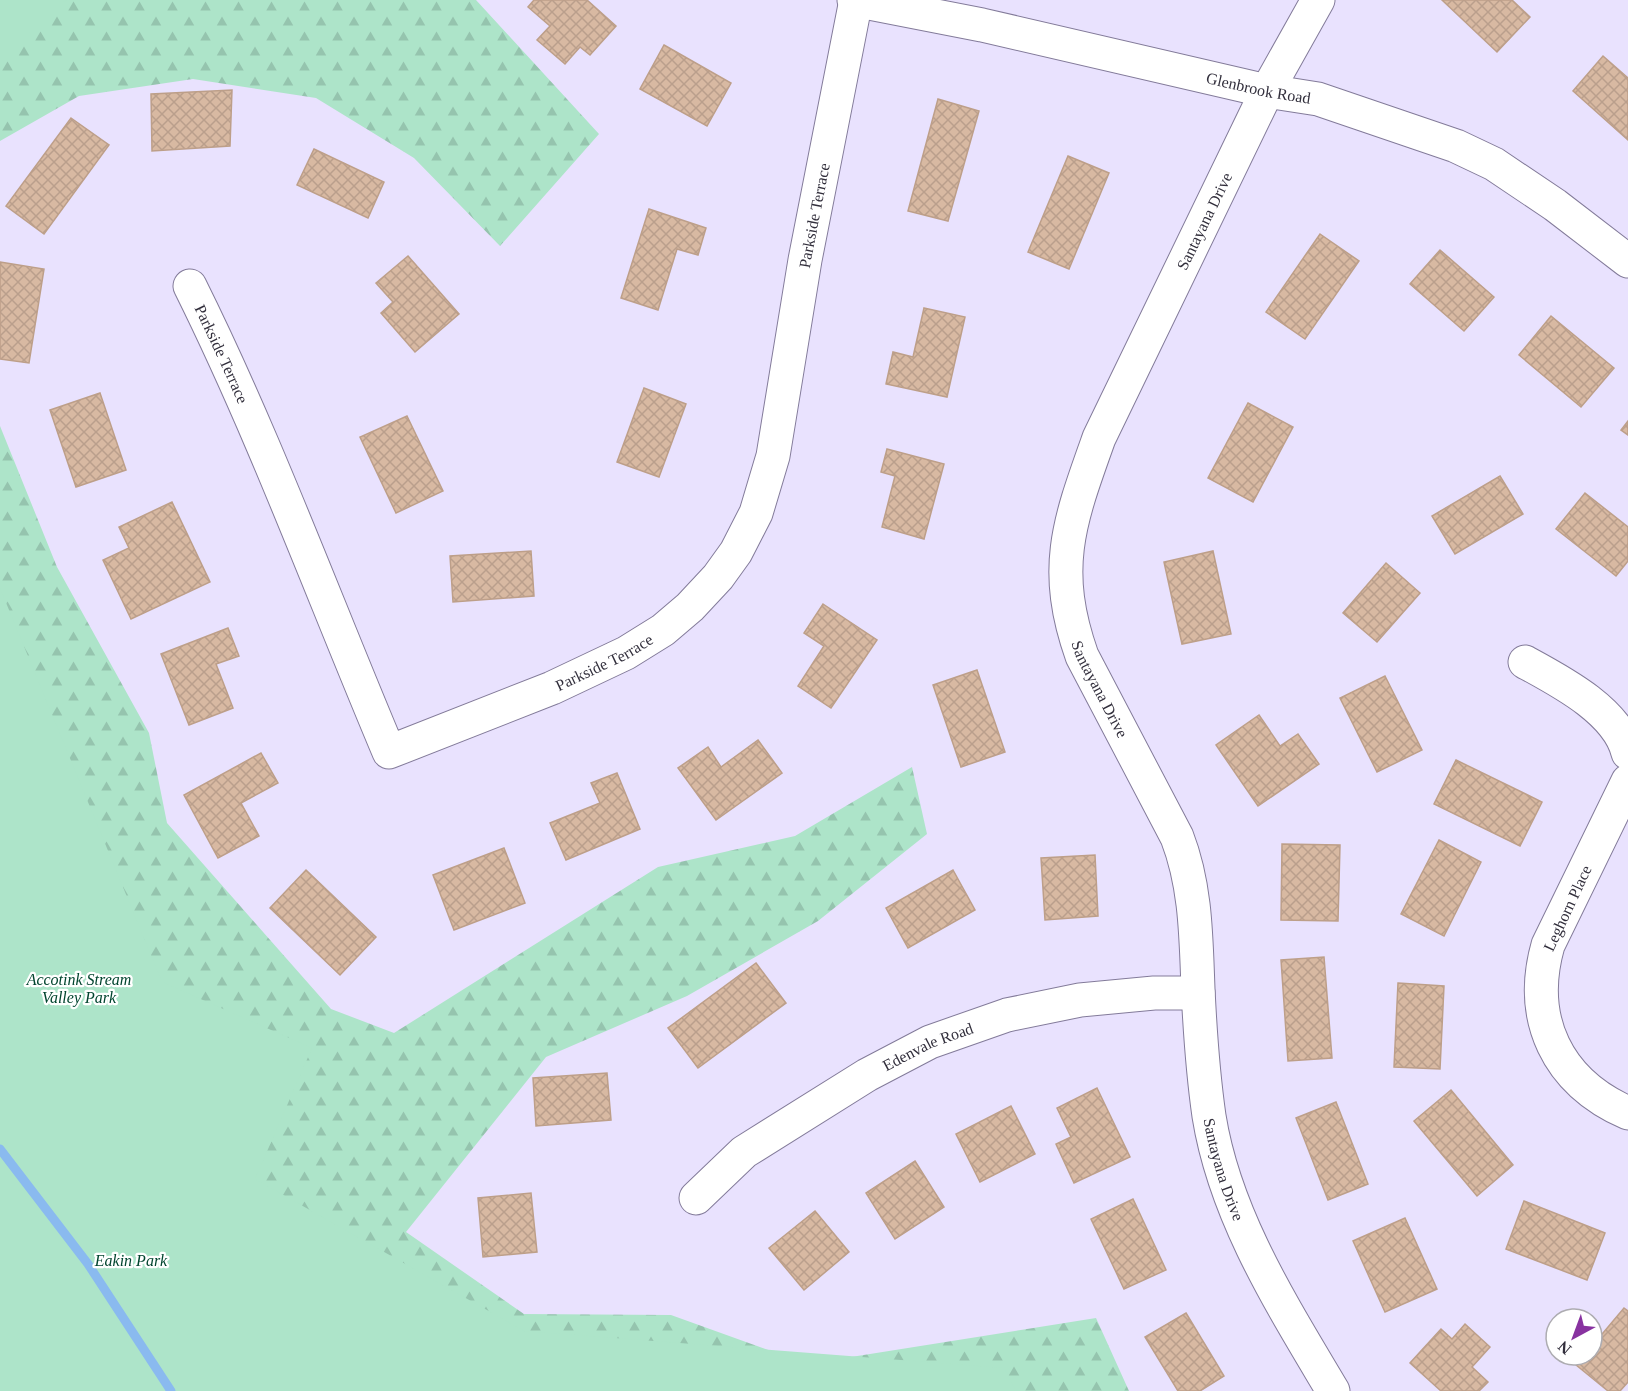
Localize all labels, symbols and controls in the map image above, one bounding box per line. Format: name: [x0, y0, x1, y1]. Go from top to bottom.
street label: Glenbrook Road: [1204, 69, 1312, 107]
street label: Parkside Terrace: [796, 162, 833, 269]
street label: Santayana Drive: [1174, 170, 1236, 273]
street label: Parkside Terrace: [191, 302, 252, 406]
street label: Parkside Terrace: [553, 631, 656, 694]
street label: Santayana Drive: [1068, 639, 1131, 740]
street label: Leghorn Place: [1540, 863, 1596, 954]
park label: Accotink Stream Valley Park: [26, 971, 131, 1007]
street label: Edenvale Road: [880, 1020, 975, 1074]
street label: Santayana Drive: [1200, 1117, 1247, 1223]
park label: Eakin Park: [94, 1252, 168, 1269]
north arrow: [1544, 1307, 1604, 1367]
text: N: [1554, 1337, 1574, 1358]

